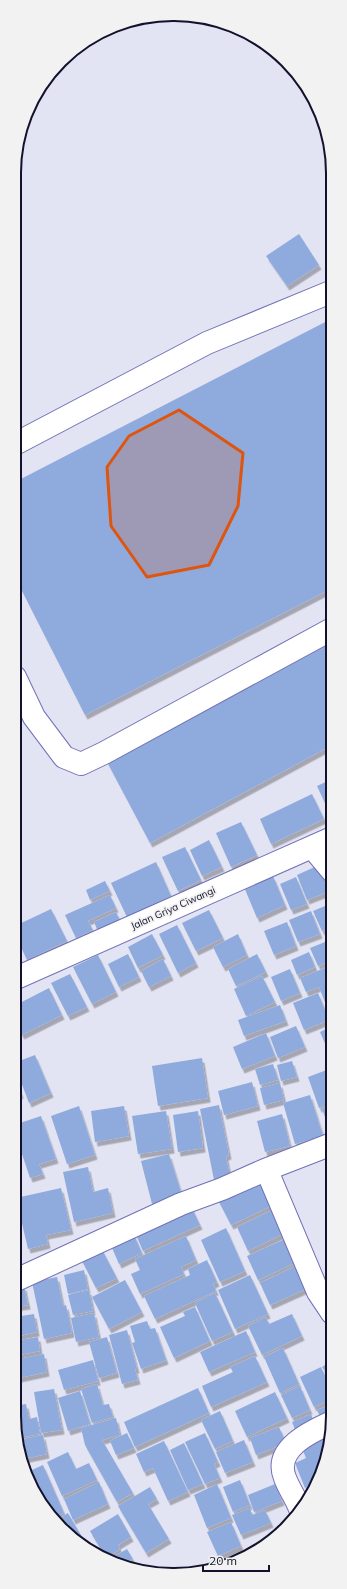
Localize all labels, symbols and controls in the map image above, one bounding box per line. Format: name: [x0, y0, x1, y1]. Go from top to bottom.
street label: Jalan Griya Ciwangi: [129, 883, 217, 933]
scale bar: [203, 1547, 269, 1573]
text: 20 m: [209, 1553, 237, 1568]

